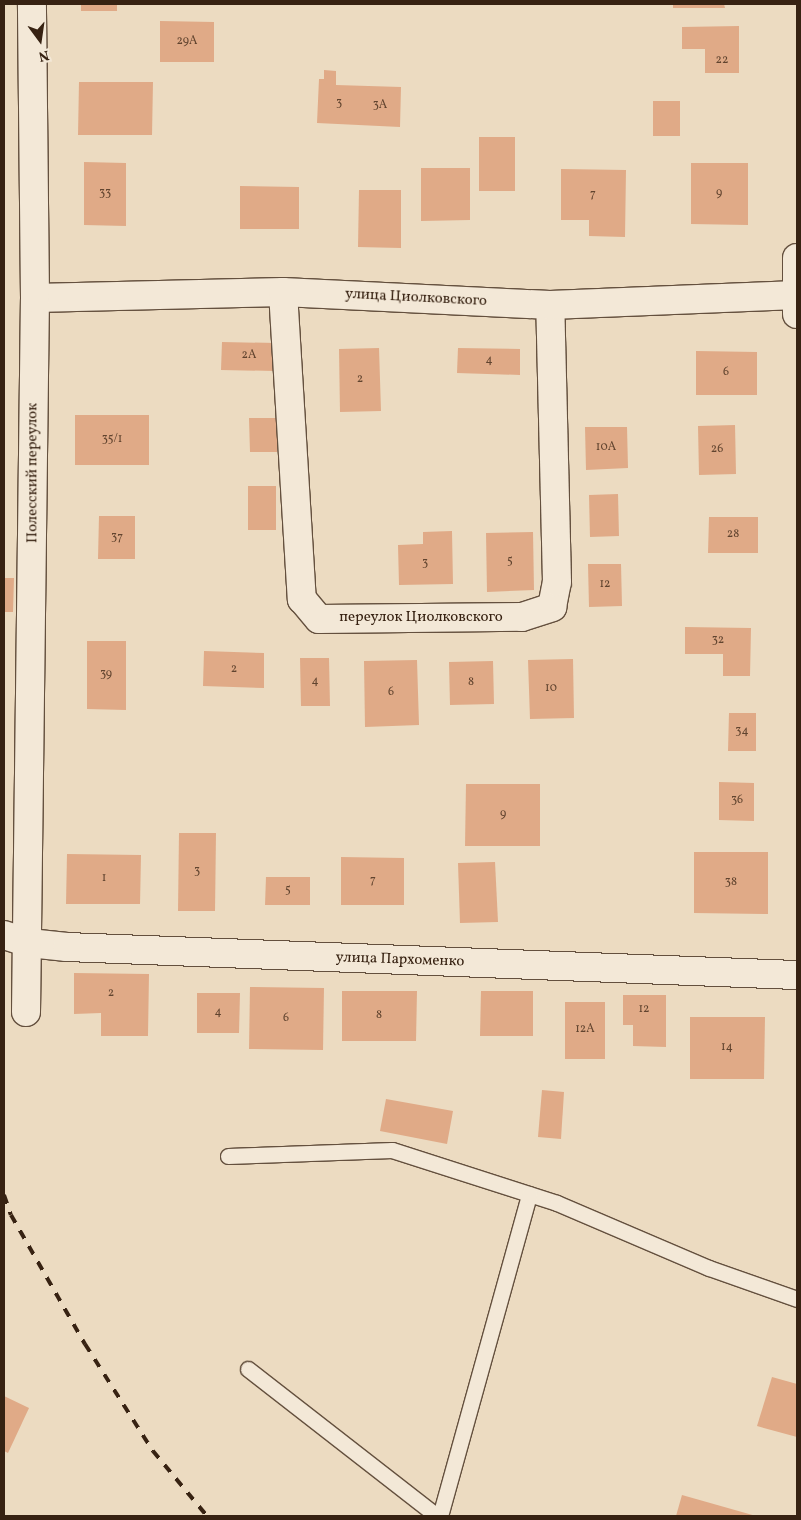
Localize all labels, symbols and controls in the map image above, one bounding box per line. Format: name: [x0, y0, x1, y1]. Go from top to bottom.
north arrow: [15, 15, 65, 65]
house number: 29А: [177, 35, 197, 49]
text: N: [37, 45, 51, 65]
house number: 22: [716, 54, 728, 68]
house number: 3: [336, 97, 342, 111]
house number: 3А: [373, 99, 387, 113]
house number: 33: [99, 187, 111, 201]
house number: 9: [716, 187, 722, 201]
house number: 7: [590, 188, 596, 202]
street label: улица Циолковского: [345, 285, 487, 311]
house number: 2А: [242, 349, 256, 363]
house number: 4: [485, 354, 493, 368]
house number: 6: [723, 366, 729, 380]
house number: 2: [357, 373, 363, 387]
street label: Полесский переулок: [24, 403, 42, 543]
house number: 35/1: [102, 433, 122, 447]
house number: 10А: [596, 441, 616, 455]
house number: 26: [711, 443, 723, 457]
house number: 28: [727, 528, 739, 542]
house number: 37: [111, 531, 123, 545]
house number: 5: [507, 555, 513, 569]
house number: 3: [422, 557, 428, 571]
house number: 12: [599, 578, 611, 592]
street label: переулок Циолковского: [339, 609, 503, 627]
house number: 32: [712, 634, 724, 648]
house number: 2: [231, 663, 237, 677]
house number: 39: [100, 668, 112, 682]
house number: 4: [311, 675, 319, 689]
house number: 8: [468, 676, 474, 690]
house number: 10: [545, 682, 557, 696]
house number: 6: [388, 686, 394, 700]
house number: 34: [735, 725, 749, 739]
house number: 36: [731, 794, 743, 808]
house number: 9: [500, 808, 506, 822]
house number: 3: [194, 865, 200, 879]
house number: 1: [102, 872, 106, 886]
house number: 7: [370, 874, 376, 888]
house number: 38: [725, 876, 737, 890]
house number: 5: [285, 884, 291, 898]
street label: улица Пархоменко: [335, 949, 465, 971]
house number: 2: [108, 987, 114, 1001]
house number: 12: [638, 1003, 650, 1017]
house number: 4: [214, 1006, 222, 1020]
house number: 8: [376, 1009, 382, 1023]
house number: 6: [283, 1012, 289, 1026]
house number: 12А: [575, 1023, 595, 1037]
house number: 14: [721, 1041, 733, 1055]

